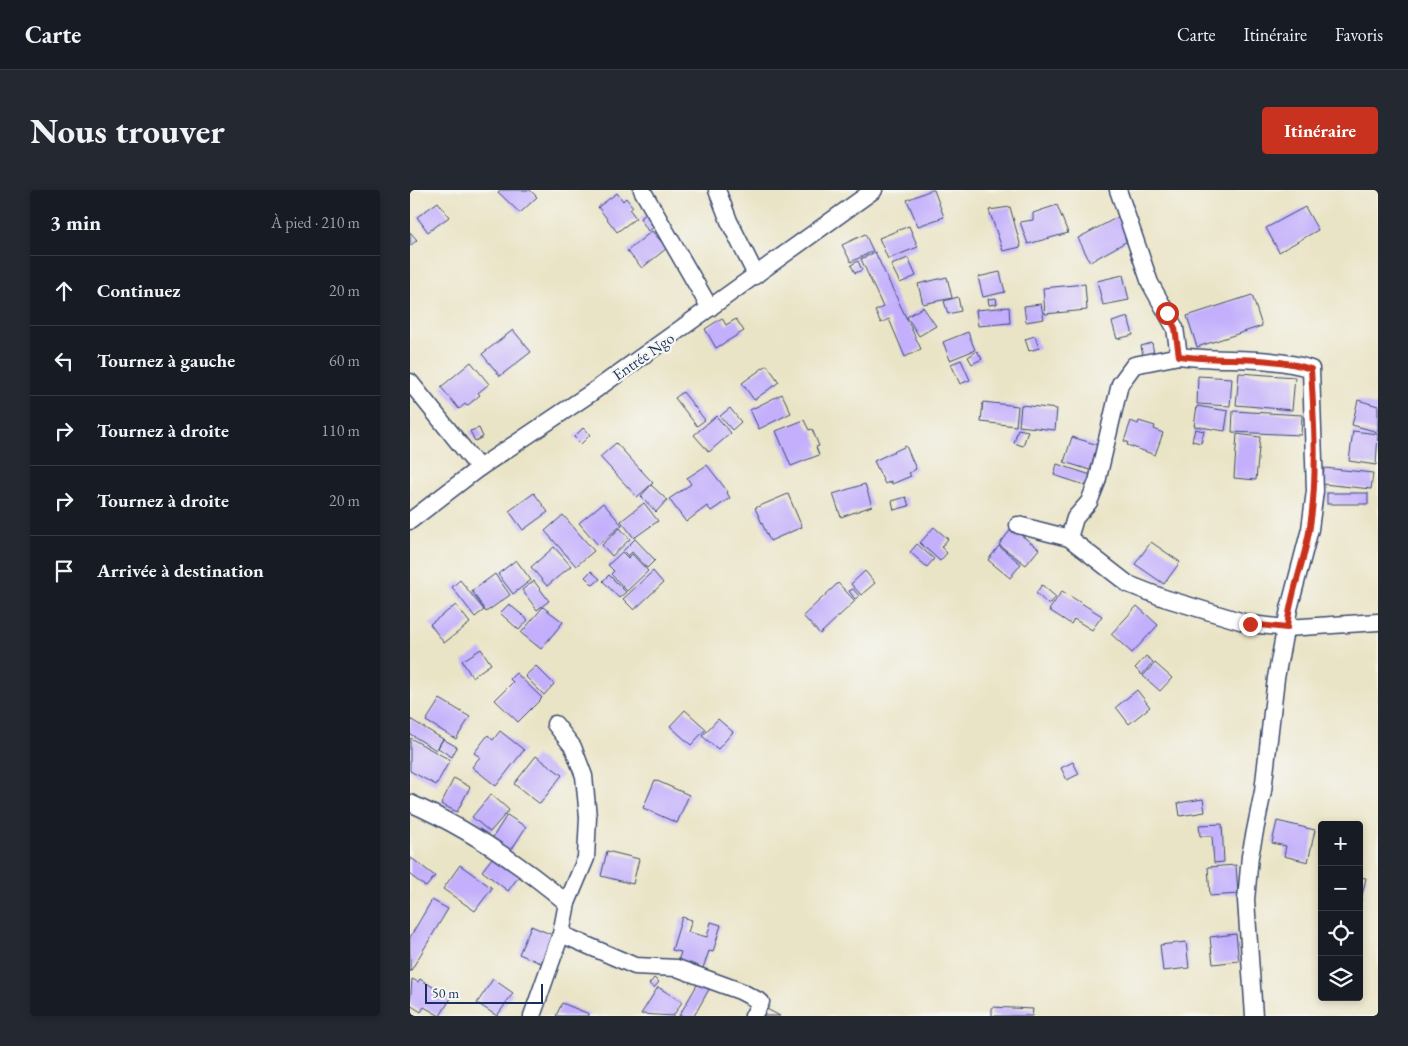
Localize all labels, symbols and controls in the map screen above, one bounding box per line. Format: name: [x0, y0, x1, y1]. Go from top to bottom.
text: Carte: [25, 19, 81, 50]
text: Carte: [1177, 23, 1216, 46]
text: Itinéraire: [1244, 23, 1307, 46]
text: Favoris: [1335, 23, 1383, 46]
button: Itinéraire: [1262, 107, 1378, 154]
text: Nous trouver: [30, 108, 225, 153]
text: 3 min: [50, 209, 101, 236]
text: À pied · 210 m: [271, 212, 360, 233]
icon: ahead: [50, 277, 78, 305]
text: Continuez: [97, 278, 181, 303]
text: 20 m: [329, 280, 360, 301]
route start: [1156, 302, 1179, 325]
street label: Entrée Ngo: [608, 327, 678, 385]
icon: left: [50, 347, 78, 375]
text: Tournez à gauche: [97, 348, 235, 373]
text: 60 m: [329, 350, 360, 371]
icon: right: [50, 417, 78, 445]
text: Tournez à droite: [97, 418, 229, 443]
text: 110 m: [321, 420, 360, 441]
icon: right: [50, 487, 78, 515]
text: Tournez à droite: [97, 488, 229, 513]
text: 20 m: [329, 490, 360, 511]
icon: arrive: [50, 557, 78, 585]
text: Arrivée à destination: [97, 558, 264, 583]
route end: [1239, 613, 1262, 636]
map controls: [1318, 821, 1363, 1001]
button: +: [1318, 821, 1363, 866]
button: −: [1318, 866, 1363, 911]
button: locate: [1318, 911, 1363, 956]
button: layers: [1318, 956, 1363, 1001]
scale bar: [425, 981, 542, 1004]
text: 50 m: [432, 984, 459, 1002]

